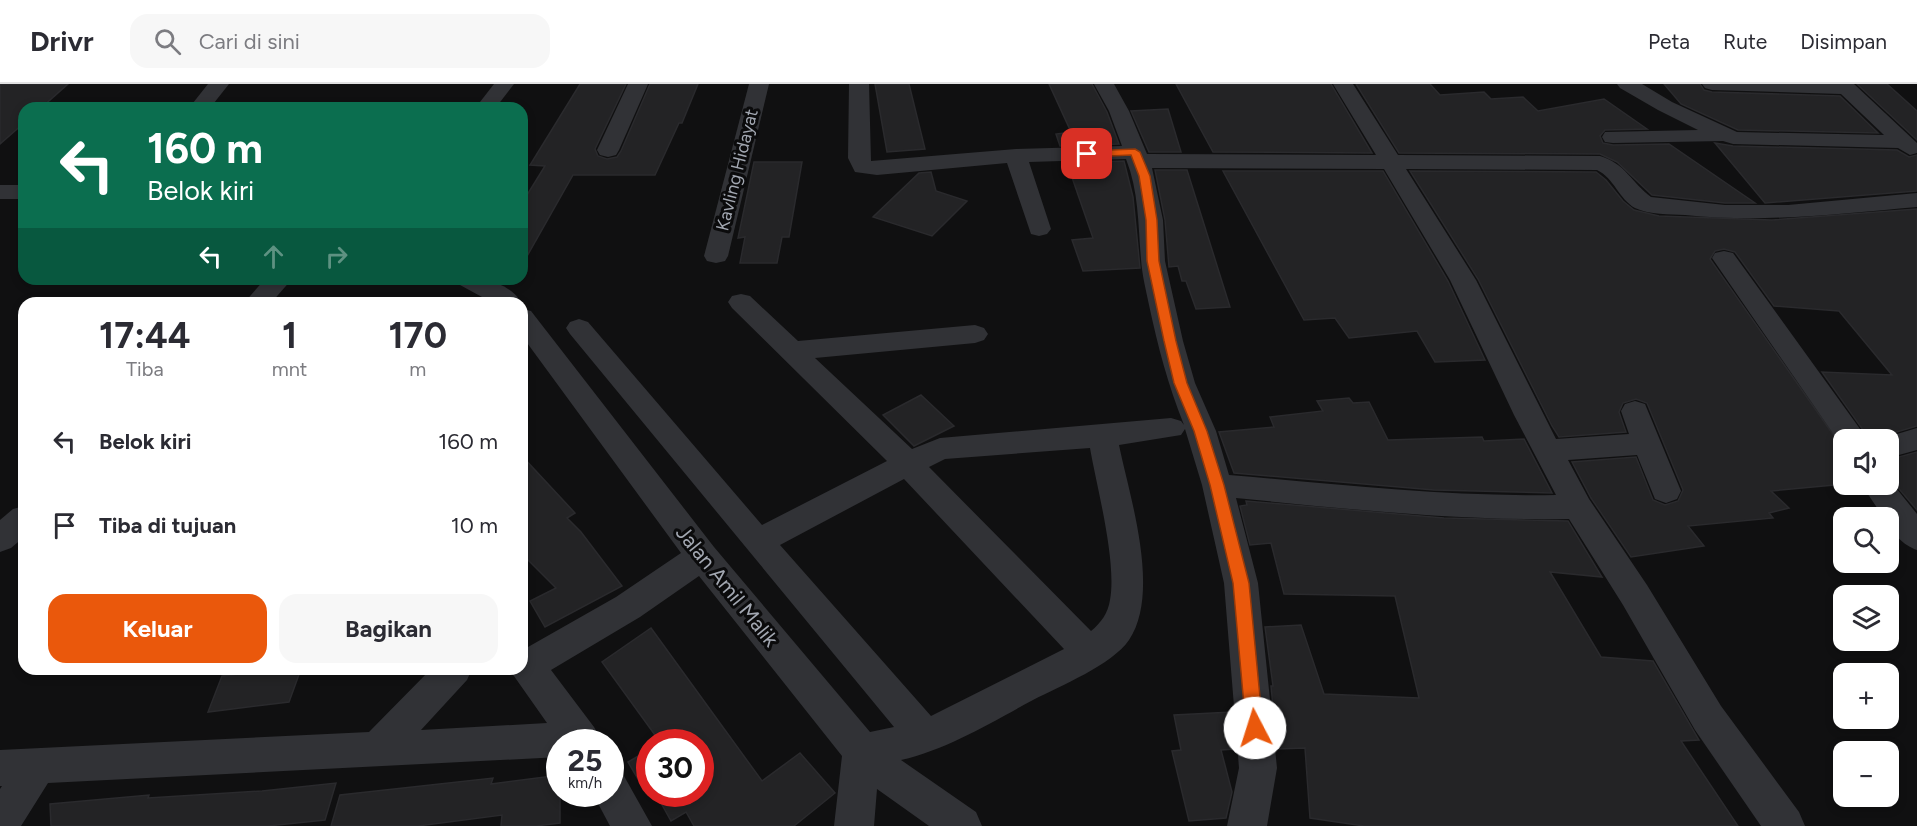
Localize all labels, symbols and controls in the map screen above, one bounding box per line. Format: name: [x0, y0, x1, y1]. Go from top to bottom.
search box: [130, 14, 550, 68]
text: Drivr: [30, 24, 94, 58]
icon: search: [151, 25, 184, 58]
text: Cari di sini: [199, 28, 300, 55]
text: Peta: [1648, 29, 1690, 54]
text: Rute: [1723, 29, 1767, 54]
text: Disimpan: [1800, 29, 1887, 54]
street label: Kavling Hidayat: [711, 107, 763, 233]
text: 160 m: [147, 123, 263, 174]
icon: left: [48, 126, 126, 204]
pin: [1061, 128, 1112, 179]
icon: arrive: [1070, 137, 1103, 170]
text: Belok kiri: [147, 174, 254, 207]
icon: left: [194, 240, 227, 273]
icon: ahead: [257, 240, 290, 273]
icon: right: [320, 240, 353, 273]
text: 17:44: [99, 314, 191, 357]
text: 1: [282, 314, 297, 357]
text: 170: [388, 314, 447, 357]
text: Tiba: [126, 357, 164, 381]
text: mnt: [272, 357, 307, 381]
text: m: [409, 357, 426, 381]
icon: left: [48, 425, 81, 458]
text: Belok kiri: [99, 428, 192, 455]
text: 160 m: [438, 428, 498, 455]
map controls: [1833, 429, 1899, 807]
button: sound: [1833, 429, 1899, 495]
button: search: [1833, 507, 1899, 573]
icon: arrive: [48, 509, 81, 542]
text: Tiba di tujuan: [99, 512, 236, 539]
text: 10 m: [451, 512, 498, 539]
street label: Jalan Amil Malik: [671, 520, 784, 652]
button: layers: [1833, 585, 1899, 651]
button: Keluar: [48, 594, 267, 663]
button: Bagikan: [279, 594, 498, 663]
button: +: [1833, 663, 1899, 729]
position arrow: [1223, 696, 1287, 760]
speed limit sign: 30: [636, 729, 714, 807]
button: −: [1833, 741, 1899, 807]
text: 25: [568, 742, 602, 779]
text: km/h: [568, 774, 602, 792]

